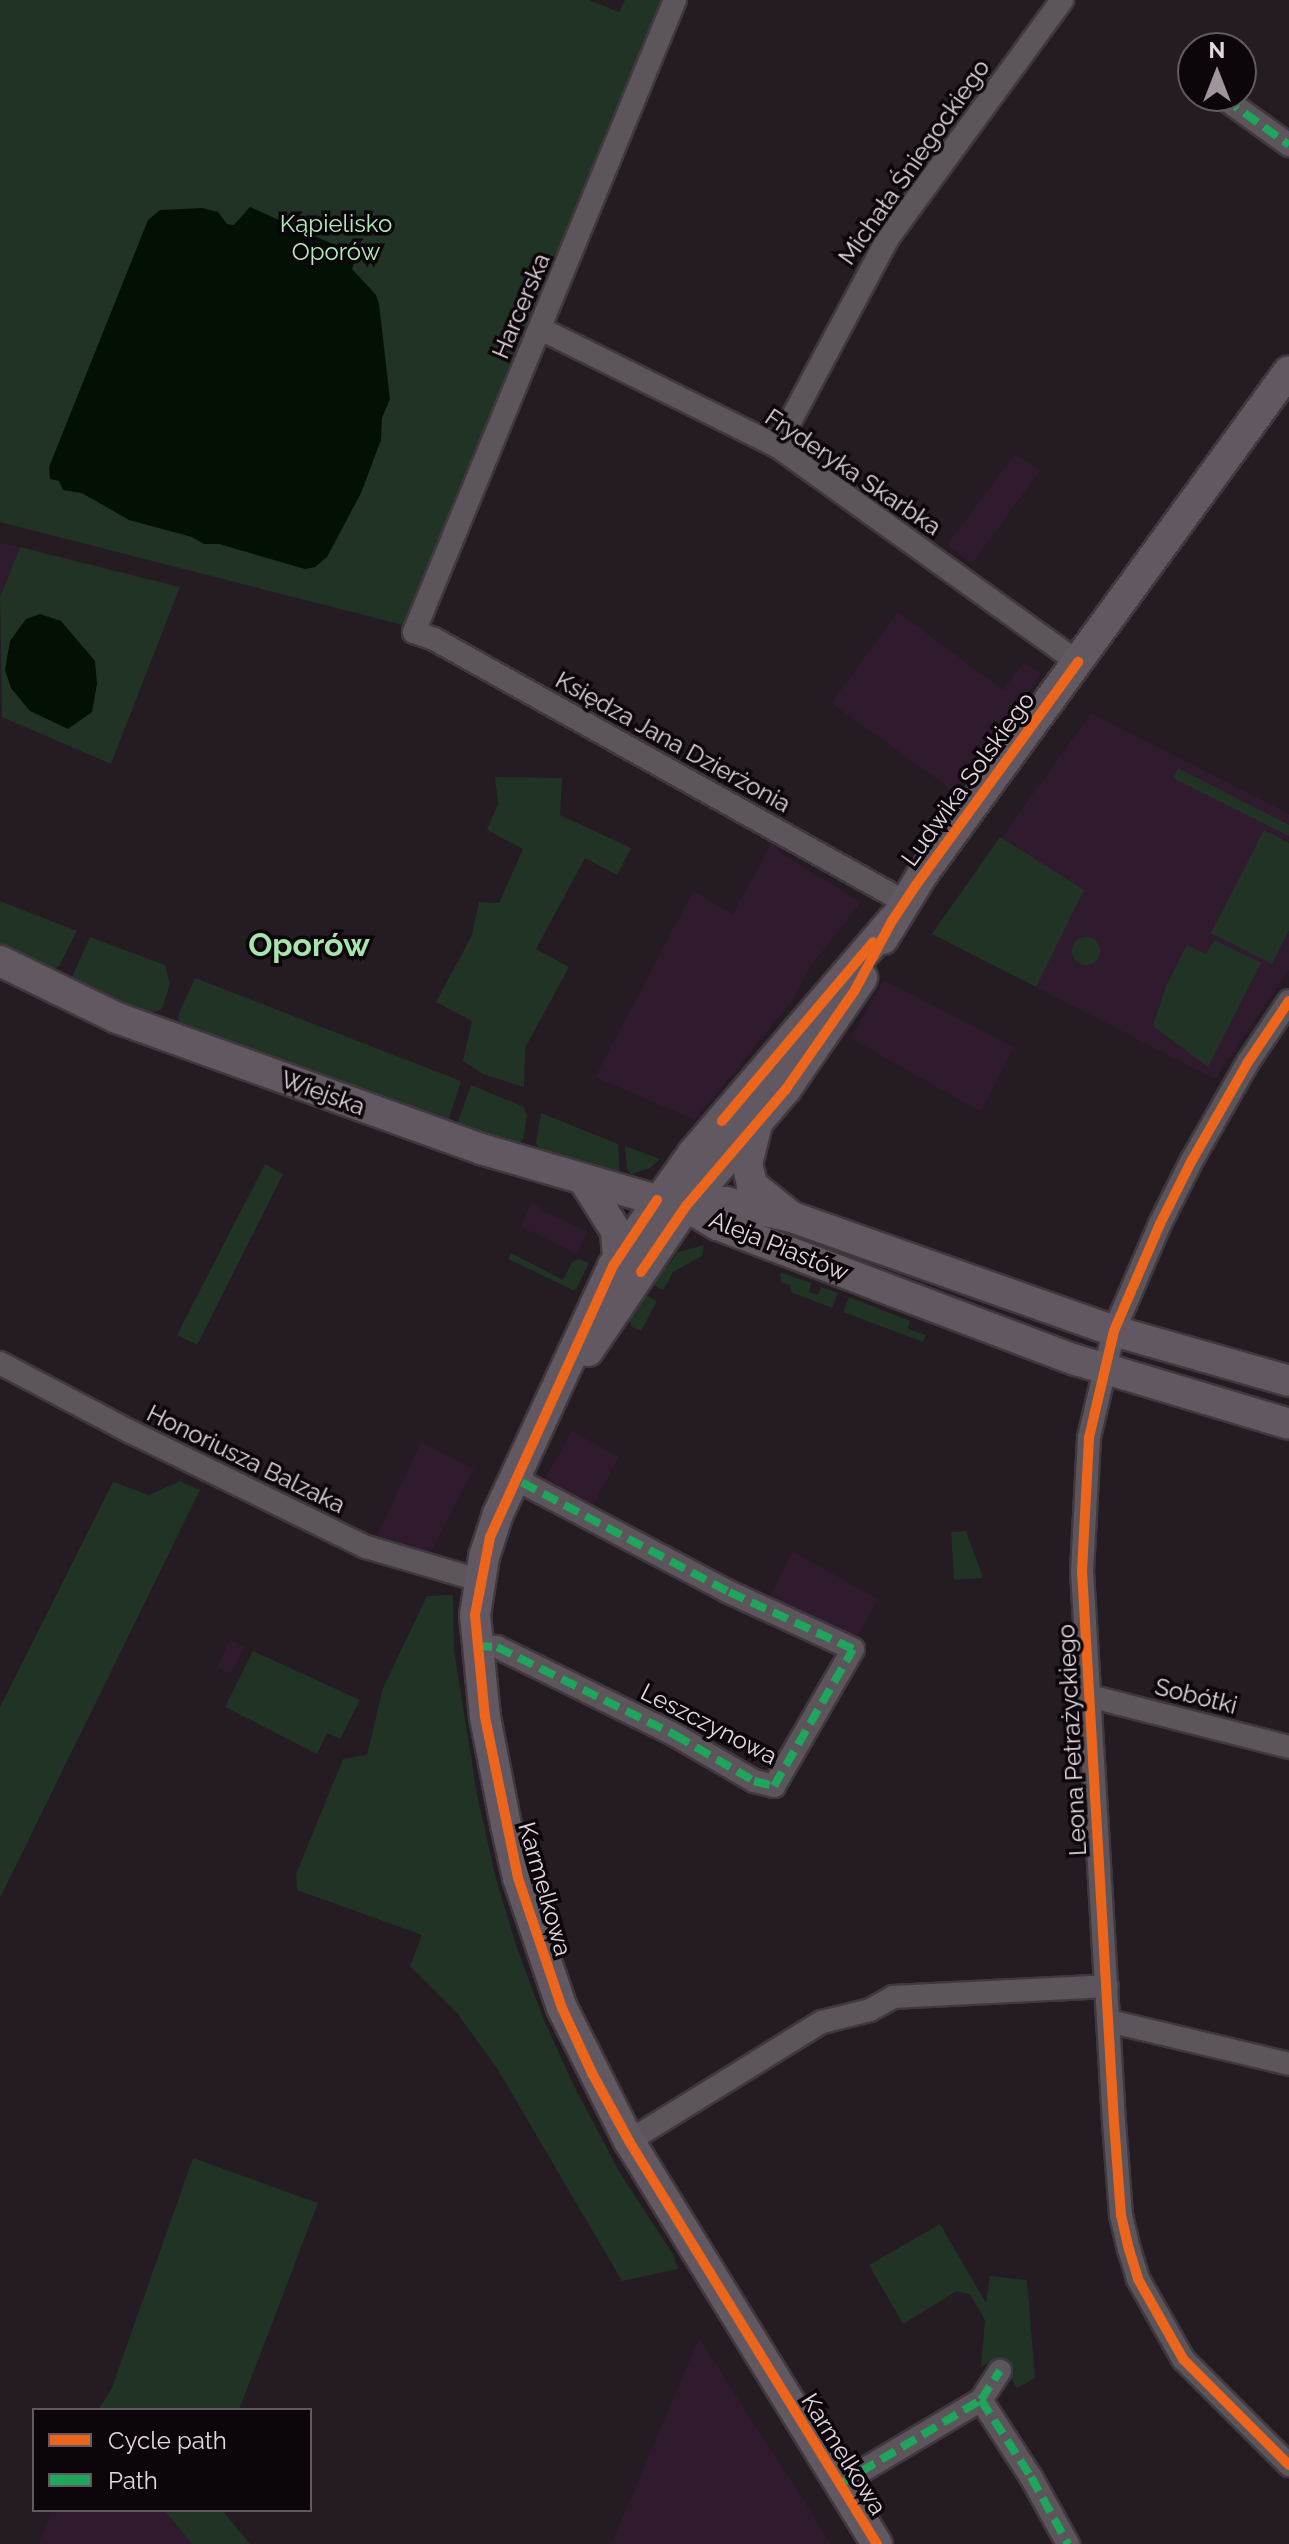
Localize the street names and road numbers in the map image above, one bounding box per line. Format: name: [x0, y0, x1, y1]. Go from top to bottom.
street label: Michała Śniegockiego: [832, 54, 996, 270]
street label: Harcerska: [486, 249, 556, 363]
street label: Fryderyka Skarbka: [760, 403, 946, 541]
street label: Księdza Jana Dzierżonia: [550, 665, 796, 819]
street label: Ludwika Solskiego: [895, 686, 1041, 872]
street label: Wiejska: [277, 1065, 369, 1121]
street label: Aleja Piastów: [705, 1205, 853, 1287]
street label: Honoriusza Balzaka: [142, 1399, 350, 1519]
street label: Leona Petrażyckiego: [1052, 1623, 1092, 1857]
street label: Sobótki: [1152, 1672, 1240, 1720]
street label: Leszczynowa: [636, 1677, 782, 1771]
street label: Karmelkowa: [512, 1819, 578, 1959]
street label: Karmelkowa: [795, 2388, 893, 2520]

